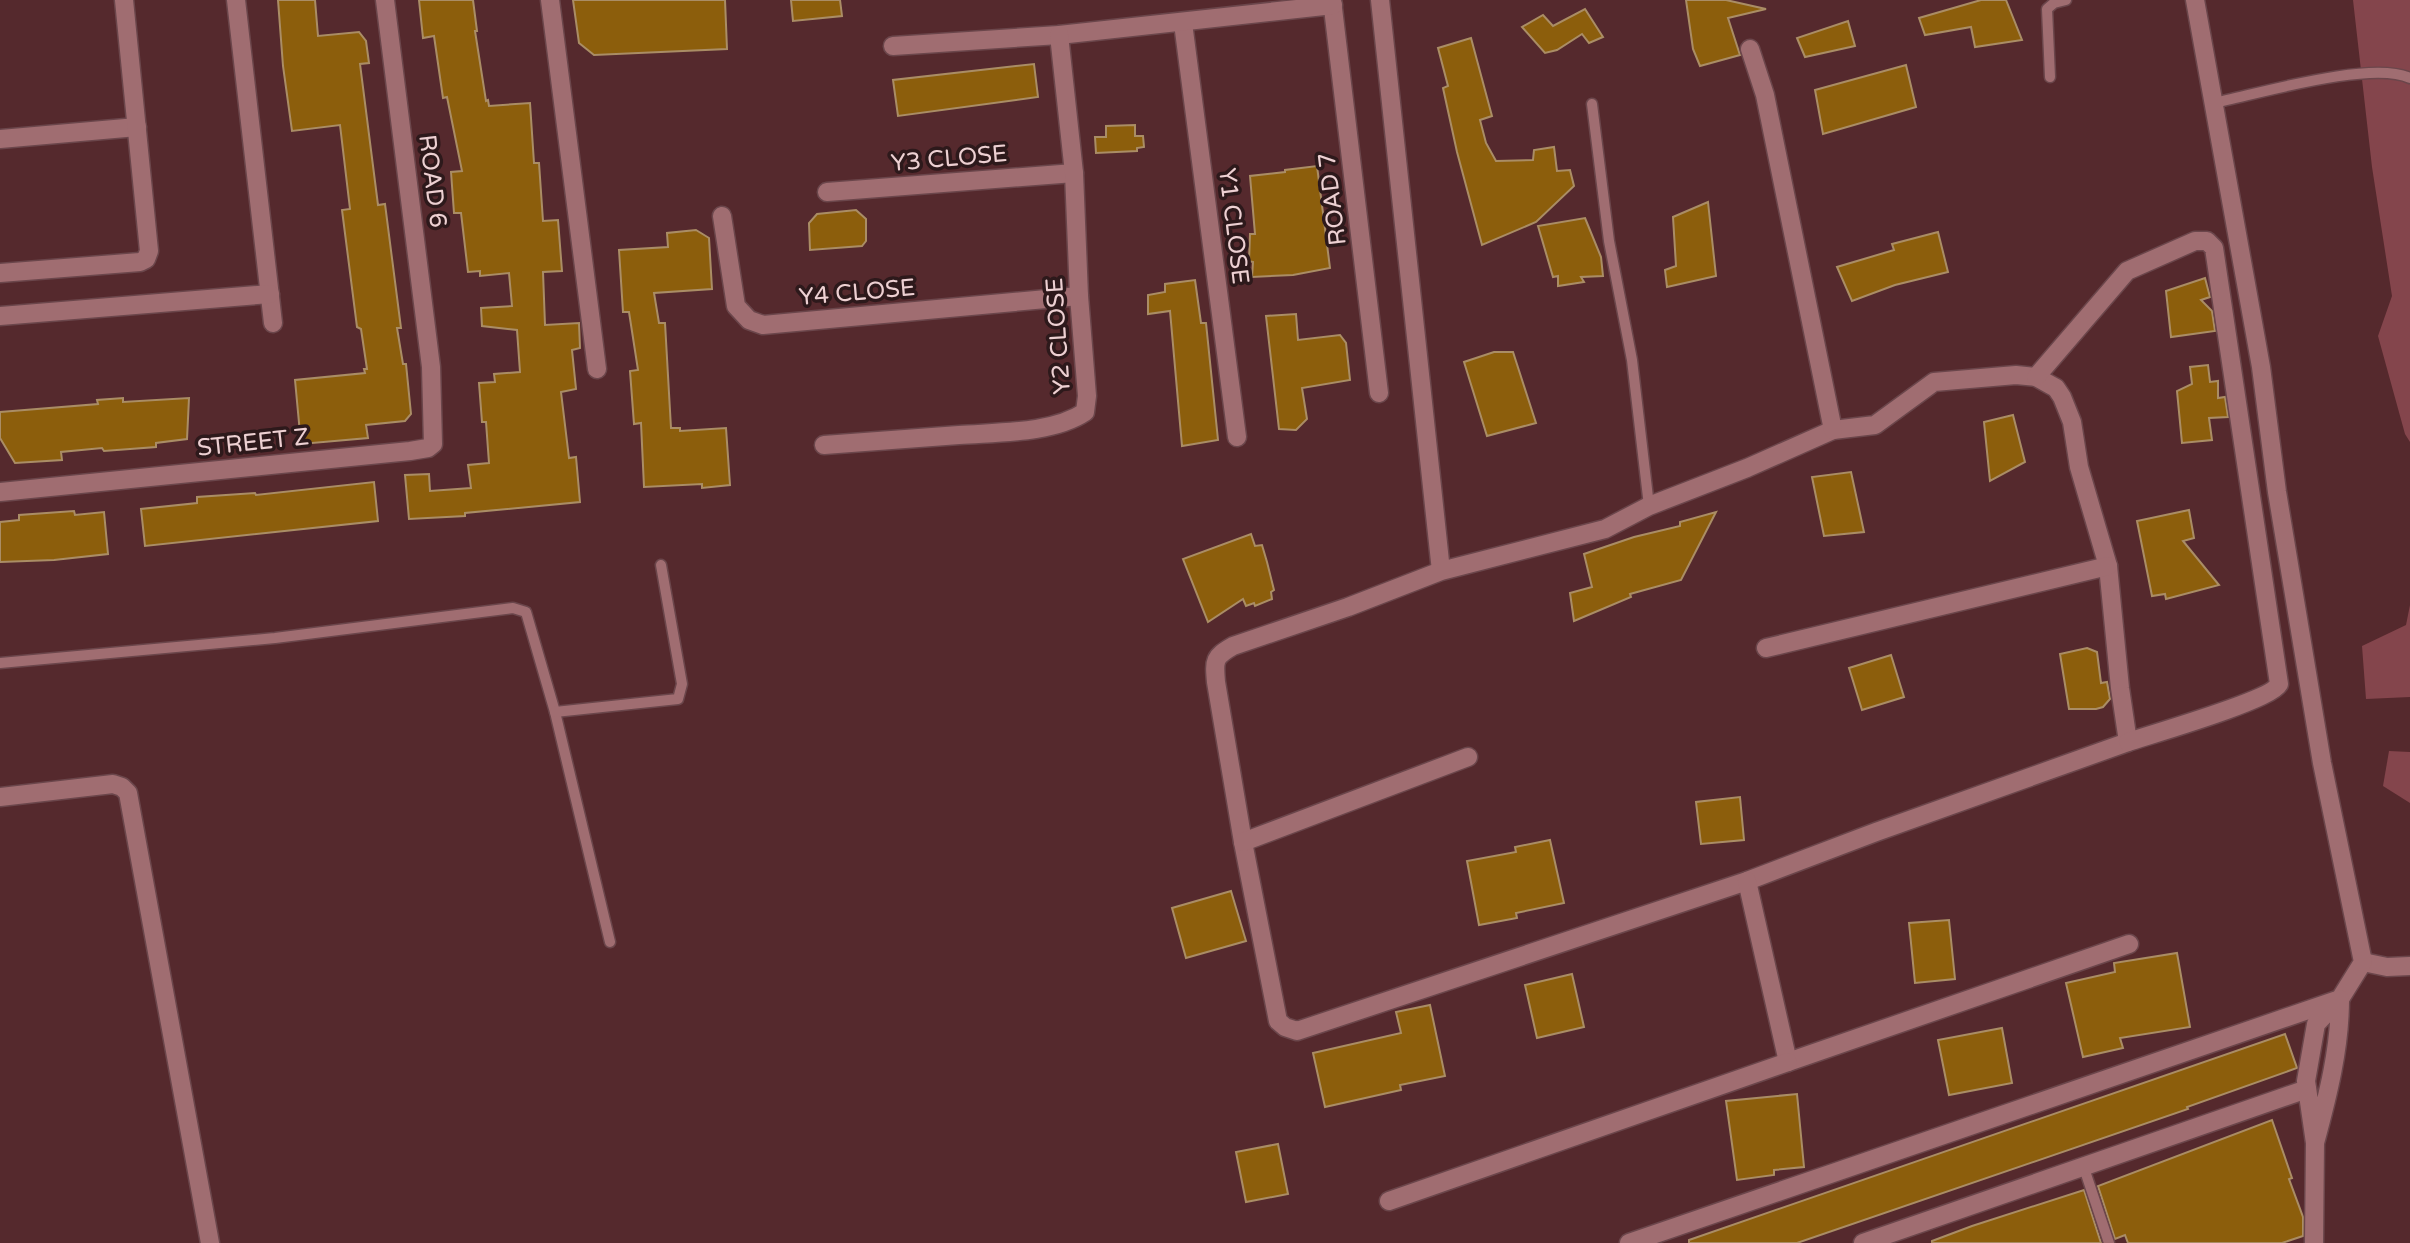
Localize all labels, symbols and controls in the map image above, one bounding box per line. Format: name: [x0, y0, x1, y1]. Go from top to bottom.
street label: ROAD 6: [412, 133, 453, 229]
street label: Y3 CLOSE: [890, 139, 1008, 178]
street label: ROAD 7: [1312, 151, 1353, 247]
street label: Y1 CLOSE: [1212, 166, 1255, 286]
street label: Y4 CLOSE: [798, 273, 916, 312]
street label: Y2 CLOSE: [1040, 277, 1077, 395]
street label: STREET Z: [196, 422, 310, 463]

